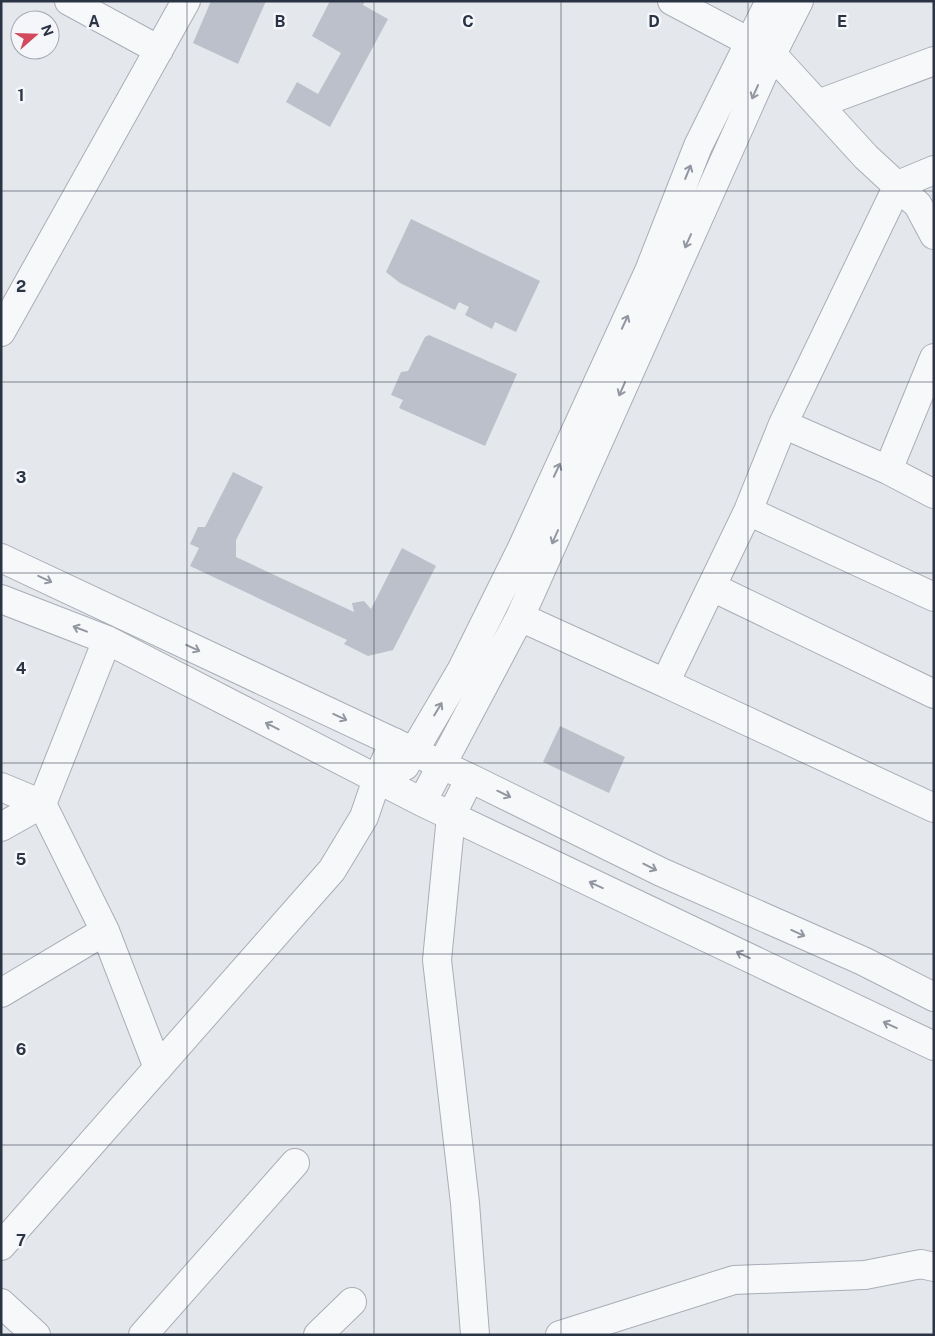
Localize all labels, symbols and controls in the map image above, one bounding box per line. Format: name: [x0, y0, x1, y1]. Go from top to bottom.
north arrow: [10, 10, 60, 60]
text: A: [88, 12, 100, 31]
text: B: [275, 12, 286, 31]
text: C: [462, 12, 474, 31]
text: D: [648, 12, 660, 31]
text: E: [837, 12, 847, 31]
text: N: [38, 23, 57, 38]
one-way arrow: [750, 84, 759, 99]
text: 1: [18, 86, 24, 105]
one-way arrow: [684, 165, 693, 181]
one-way arrow: [683, 233, 693, 248]
text: 2: [16, 277, 26, 296]
one-way arrow: [621, 315, 630, 330]
one-way arrow: [616, 381, 626, 396]
one-way arrow: [553, 463, 563, 478]
text: 3: [16, 468, 26, 487]
one-way arrow: [550, 529, 560, 544]
one-way arrow: [38, 574, 53, 584]
one-way arrow: [73, 624, 88, 634]
one-way arrow: [185, 643, 200, 653]
text: 4: [16, 659, 27, 678]
one-way arrow: [433, 703, 443, 717]
one-way arrow: [332, 712, 347, 722]
one-way arrow: [265, 721, 280, 730]
one-way arrow: [496, 790, 511, 800]
text: 5: [16, 850, 27, 869]
one-way arrow: [642, 862, 657, 872]
one-way arrow: [589, 880, 604, 889]
one-way arrow: [790, 928, 805, 938]
one-way arrow: [736, 950, 751, 959]
one-way arrow: [883, 1020, 898, 1029]
text: 6: [16, 1040, 26, 1059]
text: 7: [16, 1231, 26, 1250]

